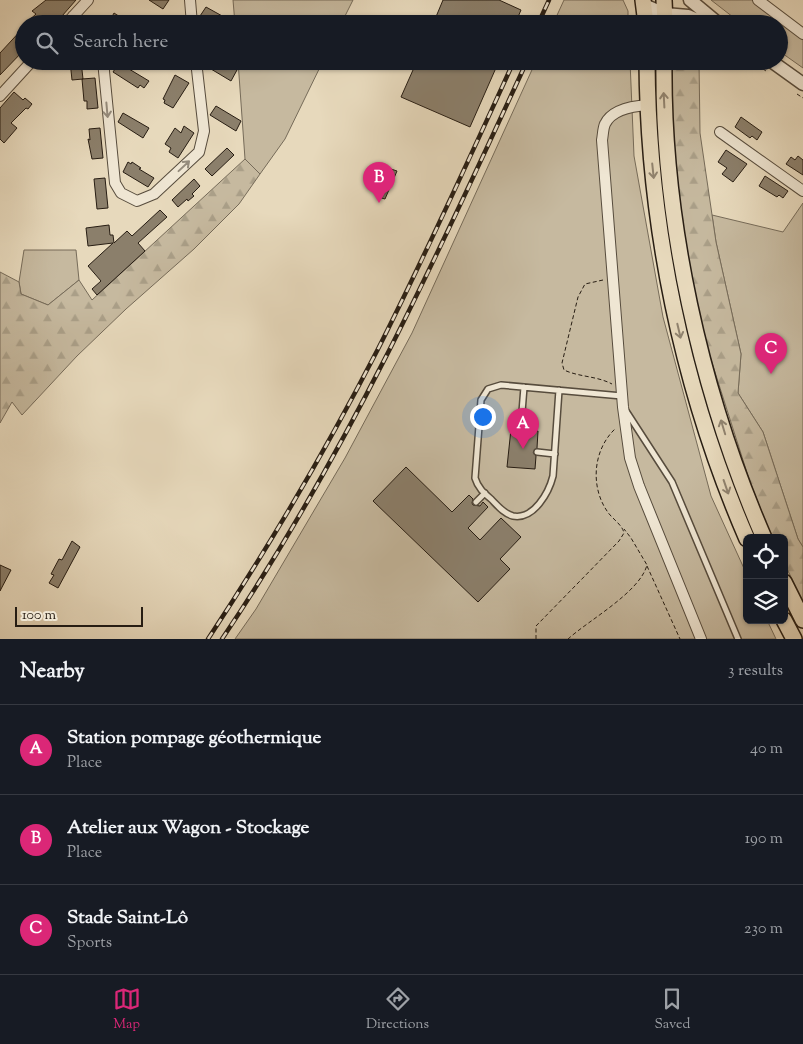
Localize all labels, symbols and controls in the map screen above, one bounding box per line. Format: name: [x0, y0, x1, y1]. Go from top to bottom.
search box: [15, 15, 788, 70]
icon: search: [33, 29, 61, 57]
text: Search here: [73, 29, 168, 56]
one-way arrow: [660, 93, 669, 109]
one-way arrow: [102, 102, 112, 118]
one-way arrow: [177, 160, 190, 172]
pin: B: [363, 162, 395, 203]
one-way arrow: [648, 163, 658, 179]
one-way arrow: [675, 323, 684, 339]
pin: C: [755, 333, 787, 374]
your location: [470, 404, 496, 430]
pin: A: [507, 408, 539, 449]
one-way arrow: [717, 419, 727, 435]
one-way arrow: [722, 478, 731, 494]
map controls: [743, 534, 788, 624]
button: locate: [743, 534, 788, 579]
button: layers: [743, 579, 788, 624]
scale bar: [15, 604, 142, 627]
text: 100 m: [22, 606, 56, 626]
text: Nearby: [20, 657, 85, 687]
text: 3 results: [728, 660, 783, 683]
text: Station pompage géothermique: [67, 725, 321, 752]
text: A: [30, 738, 43, 761]
text: 40 m: [750, 738, 783, 761]
text: Place: [67, 752, 102, 775]
text: Atelier aux Wagon - Stockage: [67, 815, 309, 842]
text: B: [31, 828, 41, 851]
text: 190 m: [745, 828, 783, 851]
text: Place: [67, 842, 102, 865]
text: Stade Saint-Lô: [67, 905, 188, 932]
text: C: [30, 918, 42, 941]
text: 230 m: [744, 918, 783, 941]
text: Sports: [67, 932, 112, 955]
tab: Map: [113, 985, 141, 1035]
tab: Directions: [366, 985, 429, 1035]
tab: Saved: [654, 985, 690, 1035]

